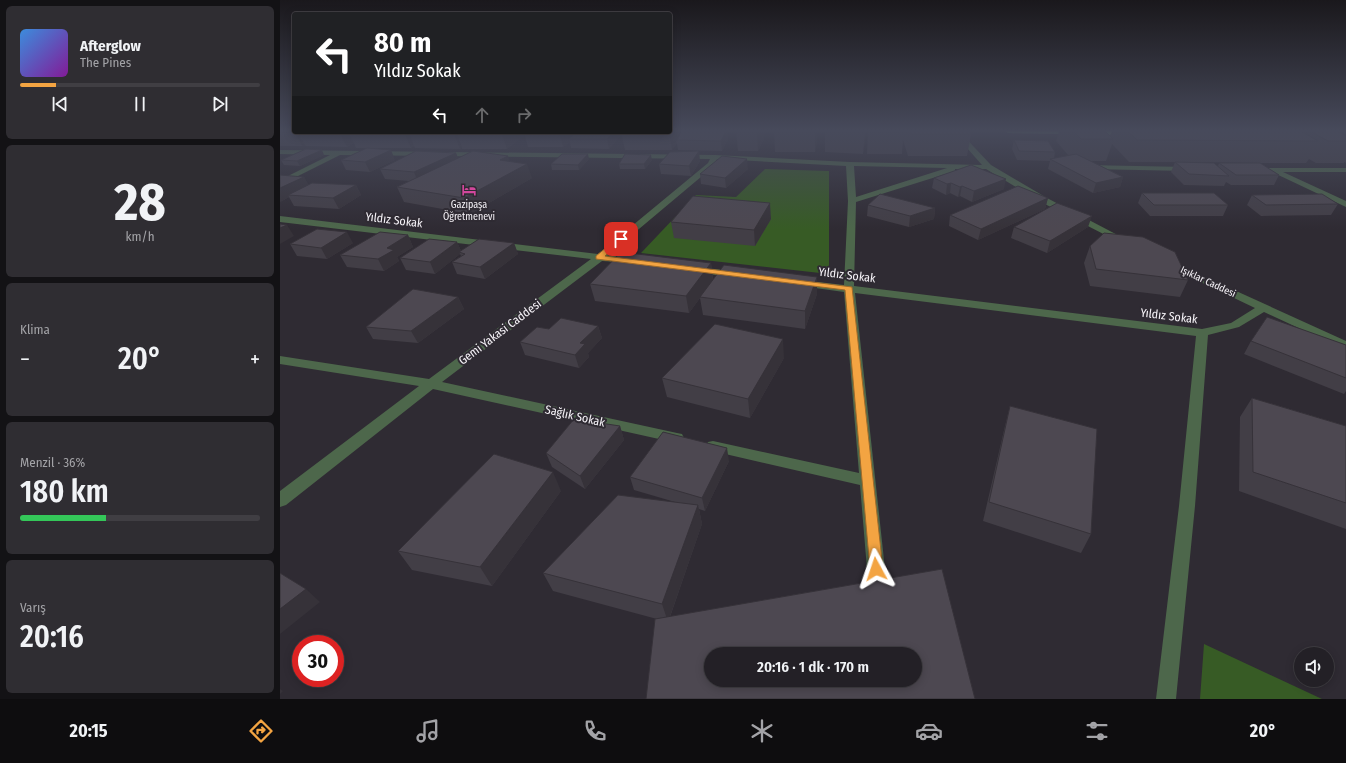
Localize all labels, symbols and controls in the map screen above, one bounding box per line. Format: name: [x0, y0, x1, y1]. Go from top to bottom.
text: 80 m: [374, 26, 431, 59]
icon: left: [308, 28, 360, 80]
text: Afterglow: [80, 37, 141, 55]
text: The Pines: [80, 55, 131, 70]
text: Yıldız Sokak: [374, 60, 461, 82]
icon: previous: [49, 93, 71, 115]
icon: pause: [129, 93, 151, 115]
icon: next: [209, 93, 231, 115]
icon: left: [429, 104, 451, 126]
icon: ahead: [471, 104, 493, 126]
icon: right: [513, 104, 535, 126]
text: 28: [114, 171, 166, 234]
hotel icon: Gazipaşa Öğretmenevi: [461, 182, 477, 198]
place label: Gazipaşa Öğretmenevi: [443, 198, 495, 223]
street label: Yıldız Sokak: [365, 210, 424, 231]
pin: [604, 222, 638, 256]
icon: arrive: [610, 228, 632, 250]
text: km/h: [126, 229, 155, 244]
street label: Işıklar Caddesi: [1178, 263, 1238, 300]
street label: Yıldız Sokak: [818, 265, 877, 286]
street label: Gemi Yakasi Caddesi: [456, 296, 544, 368]
street label: Yıldız Sokak: [1140, 306, 1199, 327]
text: Klima: [20, 322, 50, 337]
text: 20°: [118, 341, 162, 377]
text: −: [20, 346, 30, 373]
text: +: [250, 346, 260, 373]
street label: Sağlık Sokak: [544, 402, 607, 430]
text: Menzil · 36%: [20, 455, 85, 470]
text: 180 km: [20, 474, 109, 510]
position arrow: [855, 548, 897, 590]
text: Varış: [20, 600, 46, 615]
text: 20:16: [20, 619, 84, 655]
speed limit sign: 30: [292, 635, 344, 687]
map controls: [1294, 647, 1334, 687]
button: sound: [1294, 647, 1334, 687]
text: 20:16 · 1 dk · 170 m: [757, 658, 869, 676]
icon: directions: [247, 717, 275, 745]
icon: music: [414, 717, 442, 745]
icon: phone: [581, 717, 609, 745]
icon: climate: [748, 717, 776, 745]
icon: car: [915, 717, 943, 745]
icon: filters: [1083, 717, 1111, 745]
text: 20:15: [70, 720, 108, 742]
text: 20°: [1250, 720, 1276, 742]

